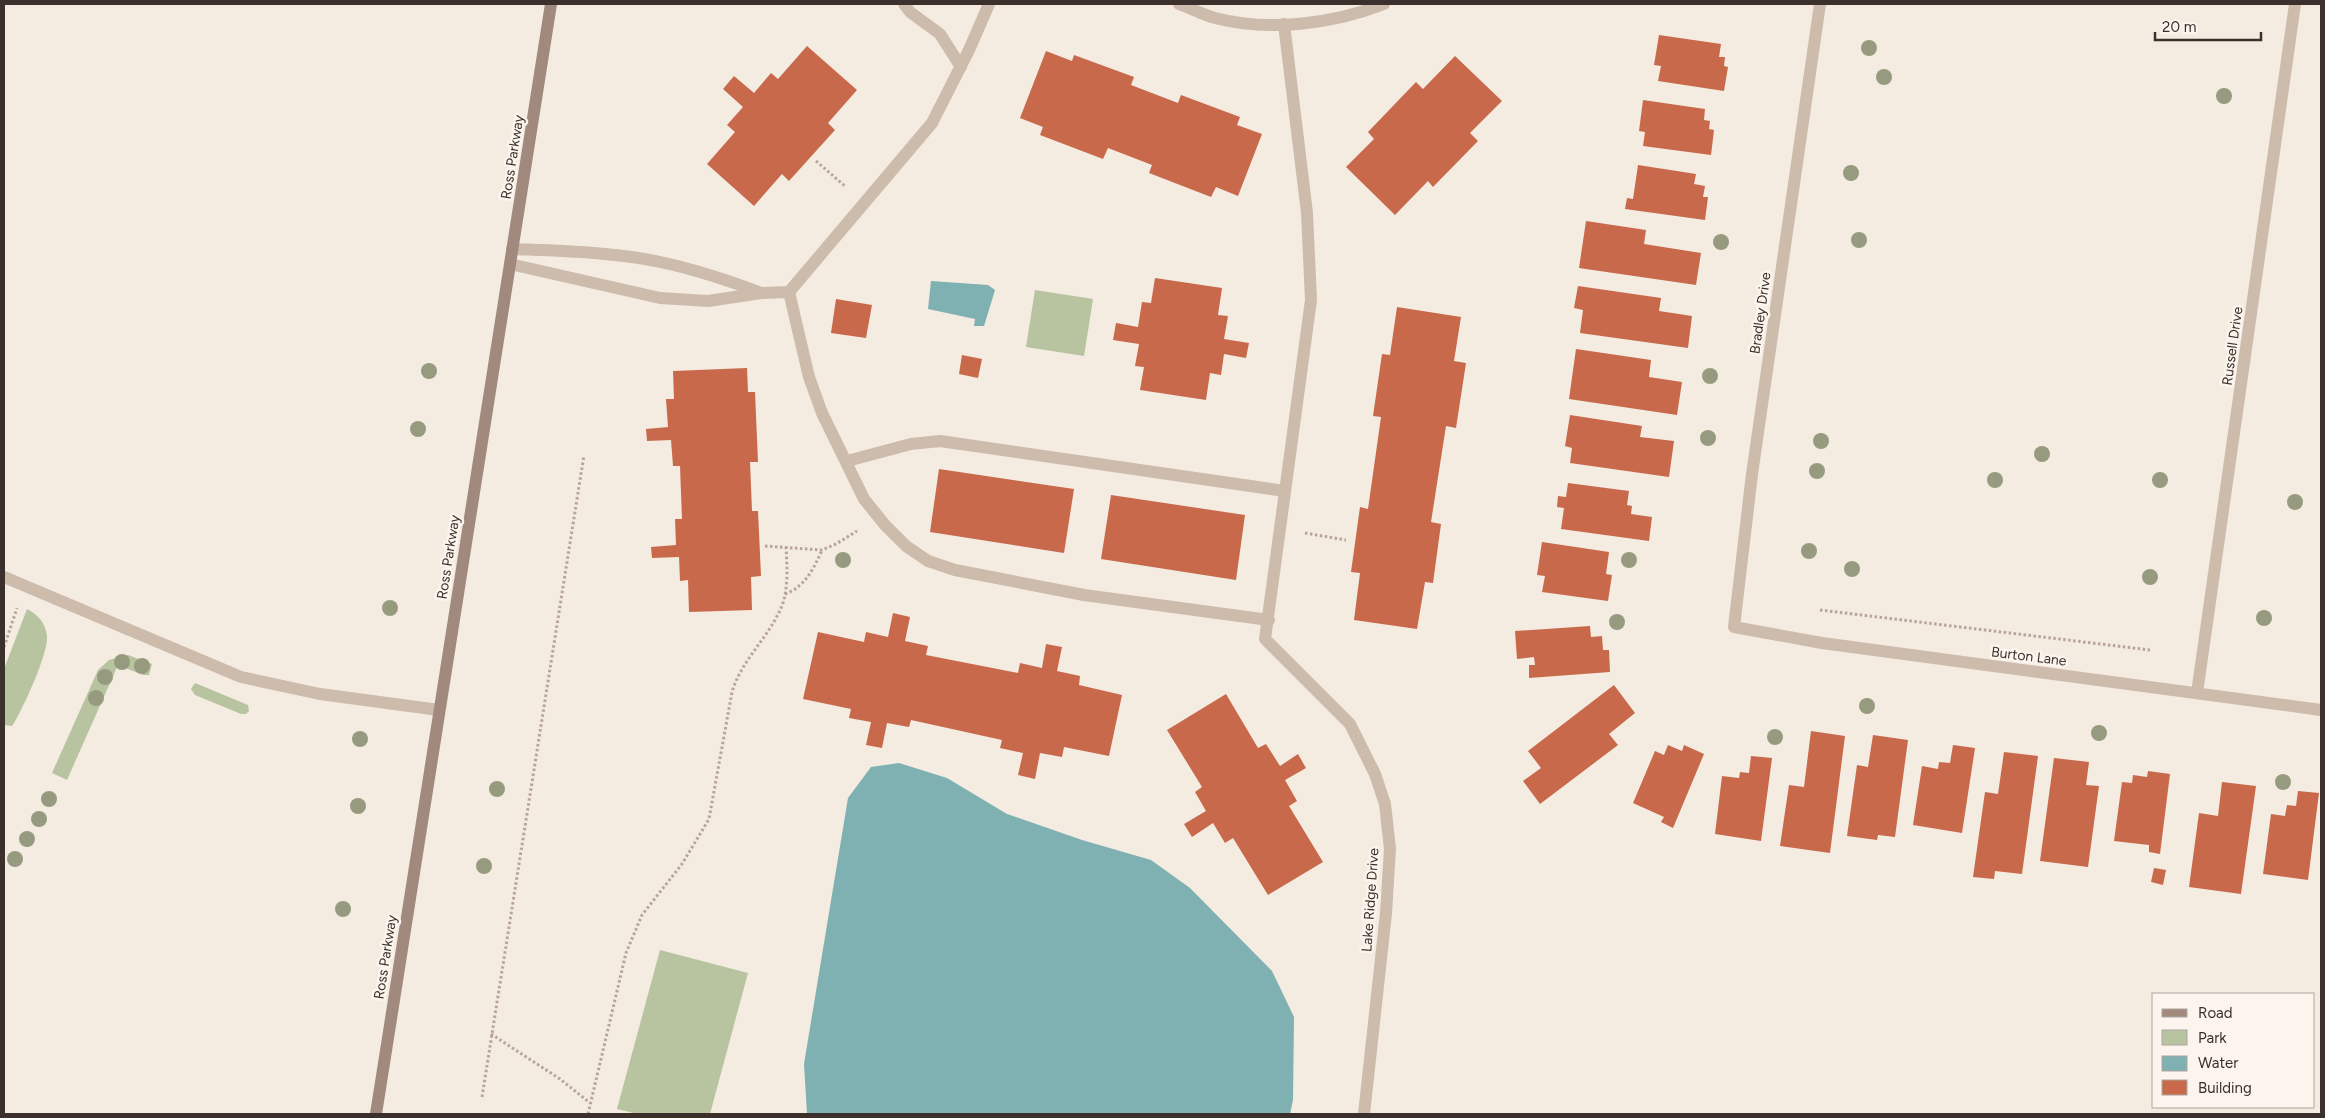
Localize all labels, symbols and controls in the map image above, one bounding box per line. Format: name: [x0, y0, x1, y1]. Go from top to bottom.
scale bar: [2155, 10, 2261, 42]
text: 20 m: [2162, 18, 2196, 36]
street label: Ross Parkway: [497, 113, 528, 201]
street label: Bradley Drive: [1746, 271, 1775, 355]
street label: Russell Drive: [2219, 305, 2246, 386]
street label: Ross Parkway: [433, 513, 464, 601]
street label: Burton Lane: [1990, 643, 2068, 670]
street label: Lake Ridge Drive: [1358, 847, 1383, 953]
street label: Ross Parkway: [370, 913, 401, 1001]
legend: [2152, 993, 2315, 1108]
text: Road: [2198, 1004, 2233, 1022]
text: Park: [2198, 1029, 2227, 1047]
text: Water: [2198, 1054, 2238, 1072]
text: Building: [2198, 1079, 2252, 1097]

